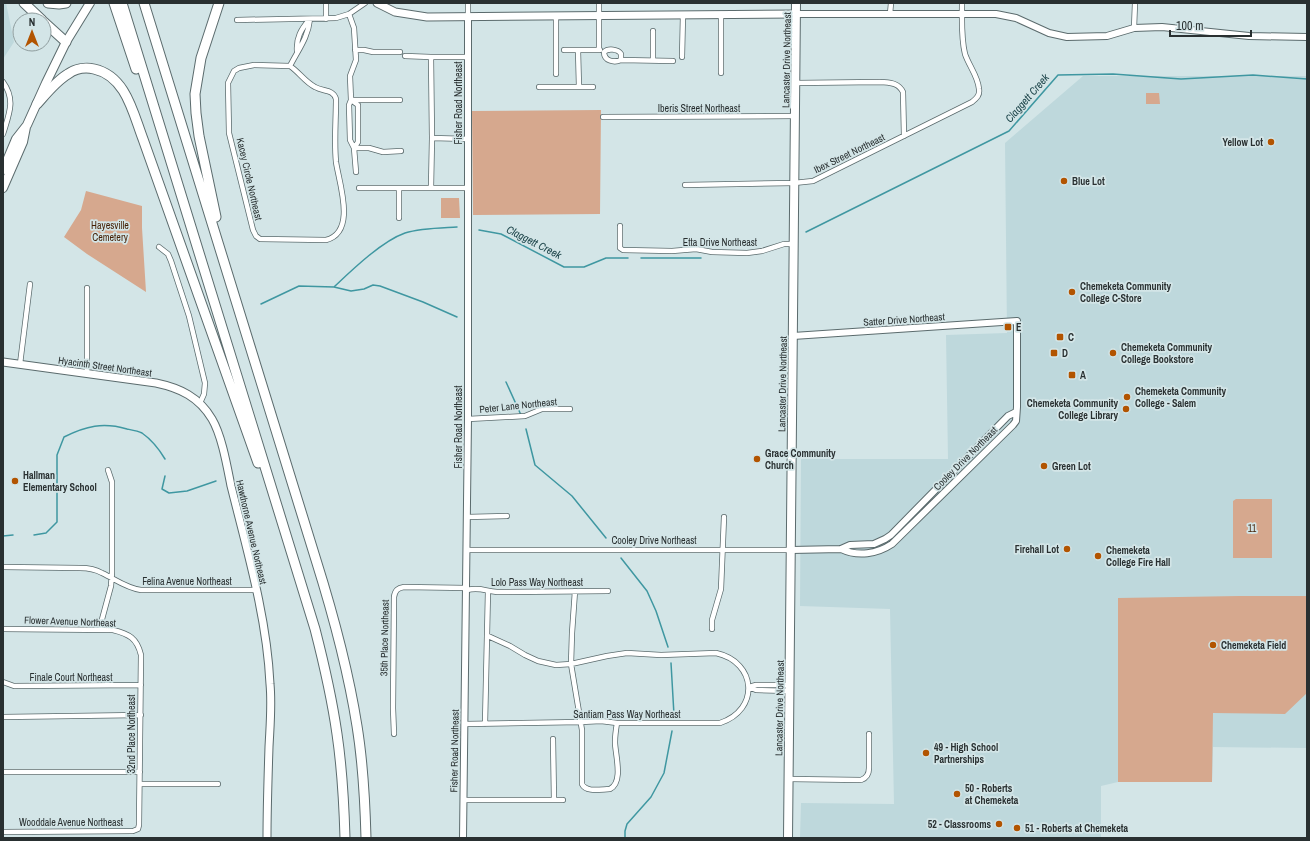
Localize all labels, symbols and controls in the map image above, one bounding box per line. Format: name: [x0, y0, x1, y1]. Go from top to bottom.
street label: Lancaster Drive Northeast: [779, 11, 794, 108]
north arrow: [12, 12, 52, 52]
scale bar: [1170, 12, 1251, 38]
text: N: [29, 15, 35, 29]
text: 100 m: [1176, 18, 1203, 34]
street label: Fisher Road Northeast: [452, 61, 465, 144]
water label: Claggett Creek: [1002, 70, 1052, 125]
street label: Iberis Street Northeast: [658, 102, 741, 115]
street label: Ibex Street Northeast: [812, 130, 888, 176]
place label: Yellow Lot: [1223, 136, 1263, 149]
street label: Kacey Circle Northeast: [234, 137, 265, 222]
marker: Yellow Lot: [1266, 137, 1276, 147]
place label: Blue Lot: [1072, 175, 1105, 188]
marker: Blue Lot: [1059, 176, 1069, 186]
park label: Hayesville Cemetery: [91, 219, 129, 244]
water label: Claggett Creek: [504, 222, 564, 262]
street label: Etta Drive Northeast: [683, 236, 758, 249]
place label: Chemeketa Community College C-Store: [1080, 280, 1172, 305]
marker: Chemeketa Community College C-Store: [1067, 287, 1077, 297]
street label: Satter Drive Northeast: [863, 310, 946, 329]
place label: E: [1016, 321, 1022, 334]
marker: E: [1003, 322, 1013, 332]
place label: C: [1068, 331, 1074, 344]
marker: C: [1055, 332, 1065, 342]
street label: Lancaster Drive Northeast: [775, 335, 790, 432]
place label: Chemeketa Community College Bookstore: [1121, 341, 1213, 366]
place label: D: [1062, 347, 1068, 360]
marker: D: [1049, 348, 1059, 358]
marker: Chemeketa Community College Bookstore: [1108, 348, 1118, 358]
street label: Hyacinth Street Northeast: [57, 353, 153, 380]
place label: A: [1080, 369, 1086, 382]
marker: A: [1067, 370, 1077, 380]
street label: Fisher Road Northeast: [452, 385, 465, 468]
place label: Chemeketa Community College - Salem: [1135, 385, 1227, 410]
marker: Chemeketa Community College - Salem: [1122, 392, 1132, 402]
street label: Peter Lane Northeast: [479, 395, 558, 416]
place label: Chemeketa Community College Library: [1027, 397, 1118, 422]
marker: Chemeketa Community College Library: [1121, 404, 1131, 414]
street label: Cooley Drive Northeast: [931, 423, 1001, 493]
place label: Grace Community Church: [765, 447, 836, 472]
marker: Grace Community Church: [752, 454, 762, 464]
place label: Green Lot: [1052, 460, 1091, 473]
marker: Green Lot: [1039, 461, 1049, 471]
place label: Hallman Elementary School: [23, 469, 97, 494]
marker: Hallman Elementary School: [10, 476, 20, 486]
street label: Hawthorne Avenue Northeast: [233, 479, 270, 586]
park label: 11: [1248, 522, 1257, 535]
street label: Cooley Drive Northeast: [611, 534, 697, 547]
place label: Firehall Lot: [1015, 543, 1059, 556]
marker: Firehall Lot: [1062, 544, 1072, 554]
place label: Chemeketa College Fire Hall: [1106, 544, 1170, 569]
marker: Chemeketa College Fire Hall: [1093, 551, 1103, 561]
street label: Felina Avenue Northeast: [142, 575, 233, 588]
street label: Lolo Pass Way Northeast: [491, 576, 584, 589]
street label: 35th Place Northeast: [377, 599, 392, 676]
street label: Flower Avenue Northeast: [24, 613, 117, 630]
place label: Chemeketa Field: [1221, 639, 1286, 652]
marker: Chemeketa Field: [1208, 640, 1218, 650]
street label: Lancaster Drive Northeast: [772, 659, 787, 756]
street label: Finale Court Northeast: [30, 671, 113, 684]
street label: 32nd Place Northeast: [125, 694, 138, 773]
street label: Santiam Pass Way Northeast: [573, 708, 681, 721]
street label: Fisher Road Northeast: [447, 709, 462, 793]
place label: 49 - High School Partnerships: [934, 741, 998, 766]
marker: 49 - High School Partnerships: [921, 748, 931, 758]
place label: 50 - Roberts at Chemeketa: [965, 782, 1019, 807]
marker: 50 - Roberts at Chemeketa: [952, 789, 962, 799]
street label: Wooddale Avenue Northeast: [19, 816, 124, 829]
place label: 52 - Classrooms: [928, 818, 991, 831]
marker: 52 - Classrooms: [994, 819, 1004, 829]
place label: 51 - Roberts at Chemeketa: [1025, 822, 1128, 835]
marker: 51 - Roberts at Chemeketa: [1012, 823, 1022, 833]

